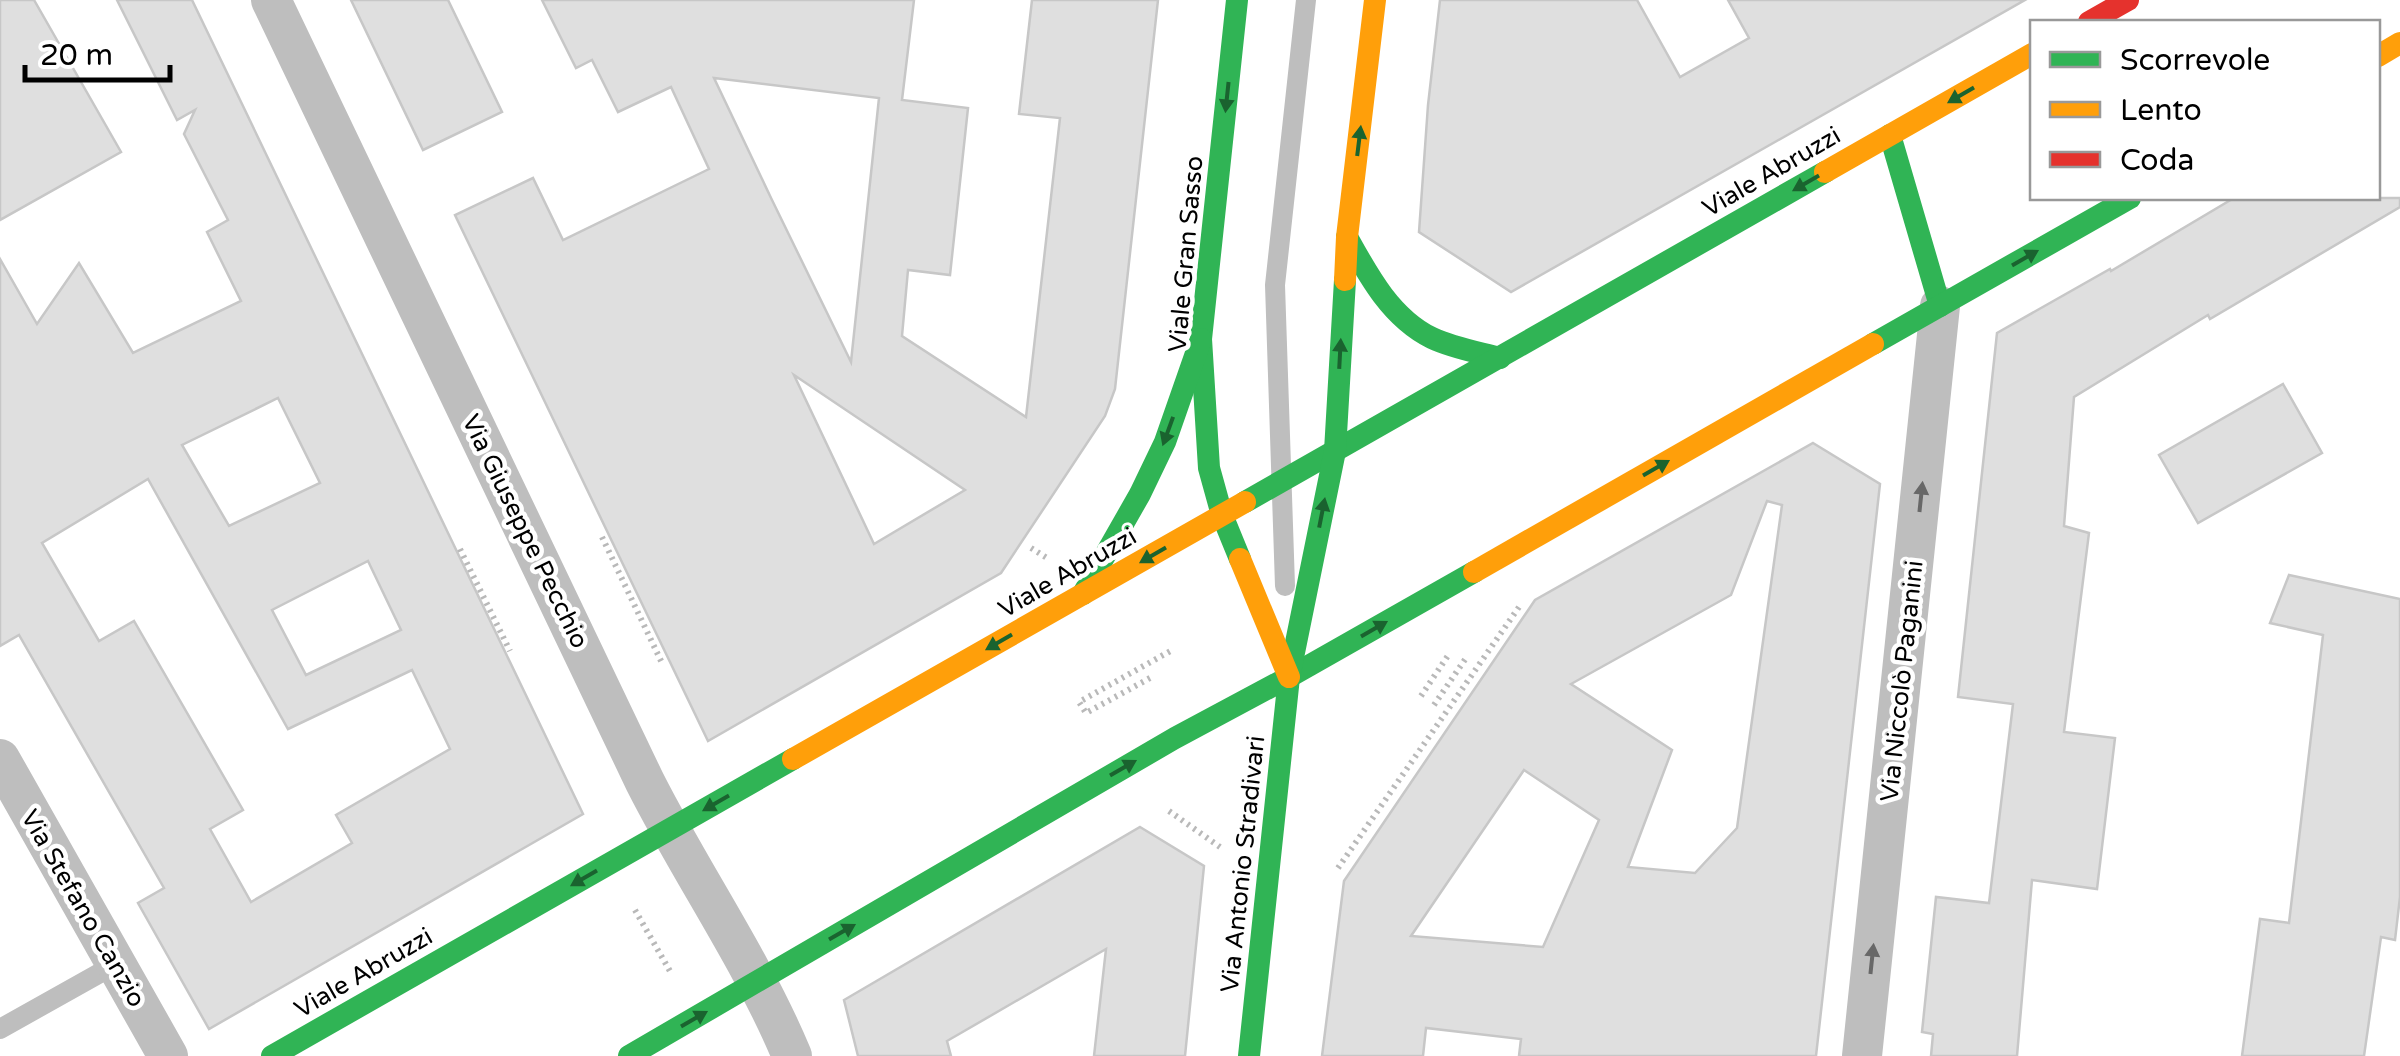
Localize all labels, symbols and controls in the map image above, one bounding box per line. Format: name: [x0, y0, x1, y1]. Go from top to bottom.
scale bar: [25, 20, 170, 82]
legend: [2030, 20, 2380, 200]
text: 20 m: [40, 37, 113, 74]
text: Scorrevole: [2120, 42, 2270, 79]
one-way arrow: [1219, 82, 1235, 113]
one-way arrow: [1947, 86, 1976, 103]
text: Lento: [2120, 92, 2202, 129]
street label: Viale Abruzzi: [1697, 120, 1846, 223]
one-way arrow: [1351, 124, 1367, 156]
text: Coda: [2120, 142, 2194, 179]
street label: Viale Gran Sasso: [1162, 155, 1210, 354]
one-way arrow: [1791, 175, 1820, 192]
one-way arrow: [2011, 249, 2039, 267]
one-way arrow: [1332, 337, 1348, 369]
street label: Via Giuseppe Pecchio: [455, 410, 595, 653]
one-way arrow: [1160, 416, 1175, 446]
one-way arrow: [1642, 459, 1670, 477]
one-way arrow: [1913, 480, 1929, 512]
one-way arrow: [1315, 497, 1331, 528]
street label: Viale Abruzzi: [993, 521, 1142, 624]
one-way arrow: [1139, 545, 1167, 563]
street label: Via Niccolò Paganini: [1874, 559, 1930, 803]
one-way arrow: [1360, 621, 1388, 639]
one-way arrow: [984, 634, 1013, 651]
street label: Via Antonio Stradivari: [1215, 734, 1271, 994]
one-way arrow: [1109, 760, 1137, 778]
one-way arrow: [702, 794, 730, 811]
street label: Via Stefano Canzio: [14, 804, 152, 1013]
one-way arrow: [570, 869, 599, 886]
street label: Viale Abruzzi: [289, 921, 438, 1024]
one-way arrow: [828, 924, 856, 941]
one-way arrow: [1864, 943, 1880, 974]
one-way arrow: [680, 1011, 708, 1028]

